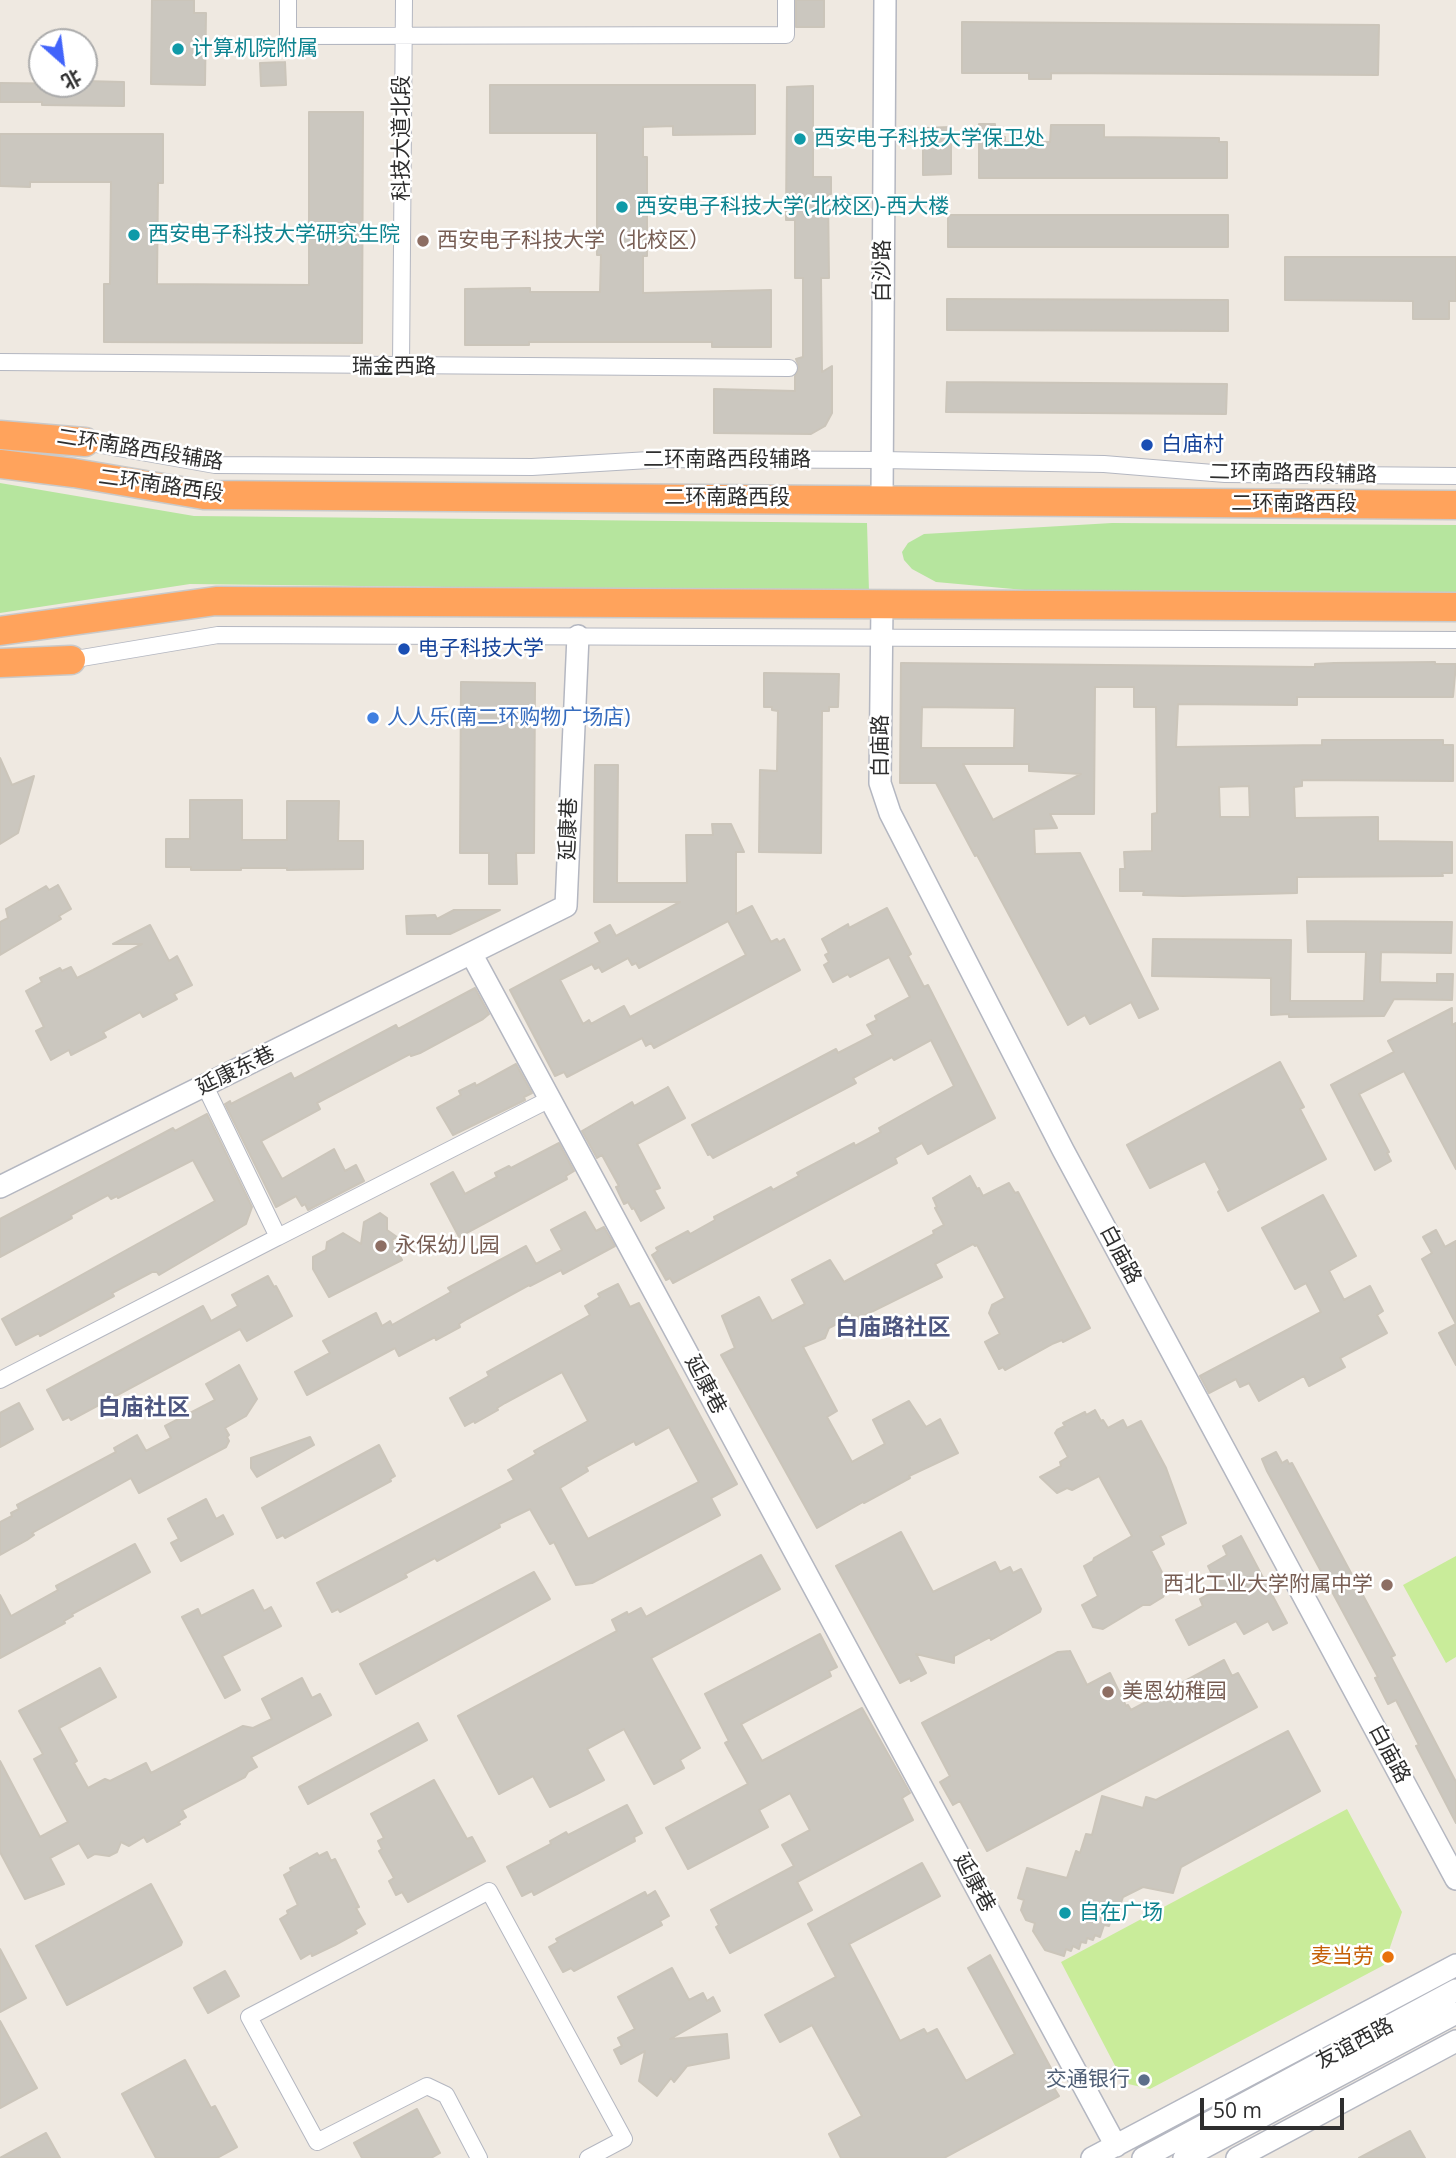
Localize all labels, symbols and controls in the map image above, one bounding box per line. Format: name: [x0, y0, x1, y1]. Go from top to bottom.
north arrow: [28, 28, 98, 98]
place label: 计算机院附属: [192, 36, 318, 62]
marker: 计算机院附属: [170, 41, 186, 57]
text: 北: [57, 64, 86, 96]
street label: 科技大道北段: [389, 75, 415, 201]
place label: 西安电子科技大学保卫处: [814, 126, 1045, 152]
marker: 西安电子科技大学保卫处: [792, 131, 808, 147]
place label: 西安电子科技大学(北校区)-西大楼: [636, 194, 949, 220]
marker: 西安电子科技大学(北校区)-西大楼: [614, 199, 630, 215]
place label: 西安电子科技大学研究生院: [148, 222, 400, 248]
marker: 西安电子科技大学研究生院: [126, 227, 142, 243]
place label: 西安电子科技大学（北校区）: [437, 228, 710, 254]
marker: 西安电子科技大学（北校区）: [415, 233, 431, 249]
street label: 白沙路: [870, 240, 896, 302]
street label: 瑞金西路: [352, 354, 436, 380]
street label: 二环南路西段辅路: [55, 424, 225, 476]
place label: 白庙村: [1161, 432, 1224, 458]
marker: 白庙村: [1139, 437, 1155, 453]
street label: 二环南路西段辅路: [643, 447, 811, 473]
street label: 二环南路西段辅路: [1209, 460, 1377, 488]
street label: 二环南路西段: [97, 465, 225, 507]
street label: 二环南路西段: [664, 485, 790, 511]
street label: 二环南路西段: [1231, 491, 1357, 517]
place label: 电子科技大学: [418, 636, 544, 662]
marker: 电子科技大学: [396, 641, 412, 657]
place label: 人人乐(南二环购物广场店): [387, 705, 630, 731]
marker: 人人乐(南二环购物广场店): [365, 710, 381, 726]
street label: 白庙路: [868, 715, 894, 777]
street label: 延康巷: [555, 797, 583, 861]
street label: 延康东巷: [193, 1041, 279, 1101]
street label: 白庙路: [1094, 1221, 1146, 1289]
place label: 永保幼儿园: [395, 1233, 500, 1259]
marker: 永保幼儿园: [373, 1238, 389, 1254]
district label: 白庙路社区: [836, 1314, 950, 1342]
street label: 延康巷: [679, 1351, 731, 1419]
district label: 白庙社区: [98, 1394, 190, 1422]
place label: 西北工业大学附属中学: [1163, 1572, 1373, 1598]
marker: 西北工业大学附属中学: [1379, 1577, 1395, 1593]
place label: 美恩幼稚园: [1122, 1679, 1227, 1705]
marker: 美恩幼稚园: [1100, 1684, 1116, 1700]
street label: 白庙路: [1363, 1720, 1415, 1788]
street label: 延康巷: [948, 1849, 1000, 1917]
place label: 自在广场: [1079, 1900, 1163, 1926]
marker: 自在广场: [1057, 1905, 1073, 1921]
place label: 麦当劳: [1311, 1944, 1374, 1970]
marker: 麦当劳: [1380, 1949, 1396, 1965]
street label: 友谊西路: [1312, 2013, 1398, 2075]
place label: 交通银行: [1046, 2067, 1130, 2093]
marker: 交通银行: [1136, 2072, 1152, 2088]
scale bar: [1204, 2084, 1348, 2128]
text: 50 m: [1213, 2096, 1262, 2124]

